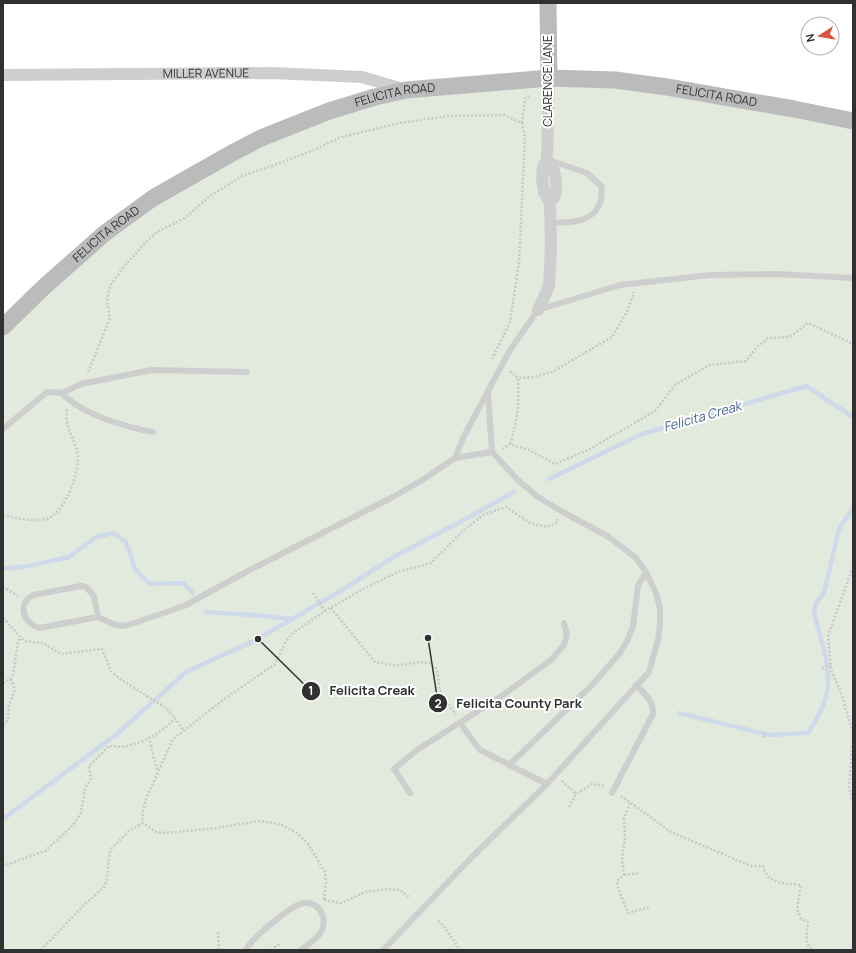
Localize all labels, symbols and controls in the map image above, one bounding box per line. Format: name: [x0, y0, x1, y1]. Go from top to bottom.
north arrow: [800, 16, 840, 56]
text: N: [802, 33, 818, 44]
street label: CLARENCE LANE: [539, 35, 556, 127]
street label: MILLER AVENUE: [163, 64, 249, 82]
street label: FELICITA ROAD: [352, 79, 436, 111]
street label: FELICITA ROAD: [675, 80, 758, 110]
street label: FELICITA ROAD: [69, 201, 143, 266]
water label: Felicita Creak: [661, 396, 745, 436]
callout: Felicita Creak: [301, 678, 422, 703]
text: Felicita Creak: [329, 681, 416, 699]
text: 1: [308, 682, 314, 699]
callout: Felicita County Park: [428, 691, 589, 716]
text: Felicita County Park: [456, 694, 583, 712]
text: 2: [434, 695, 442, 712]

